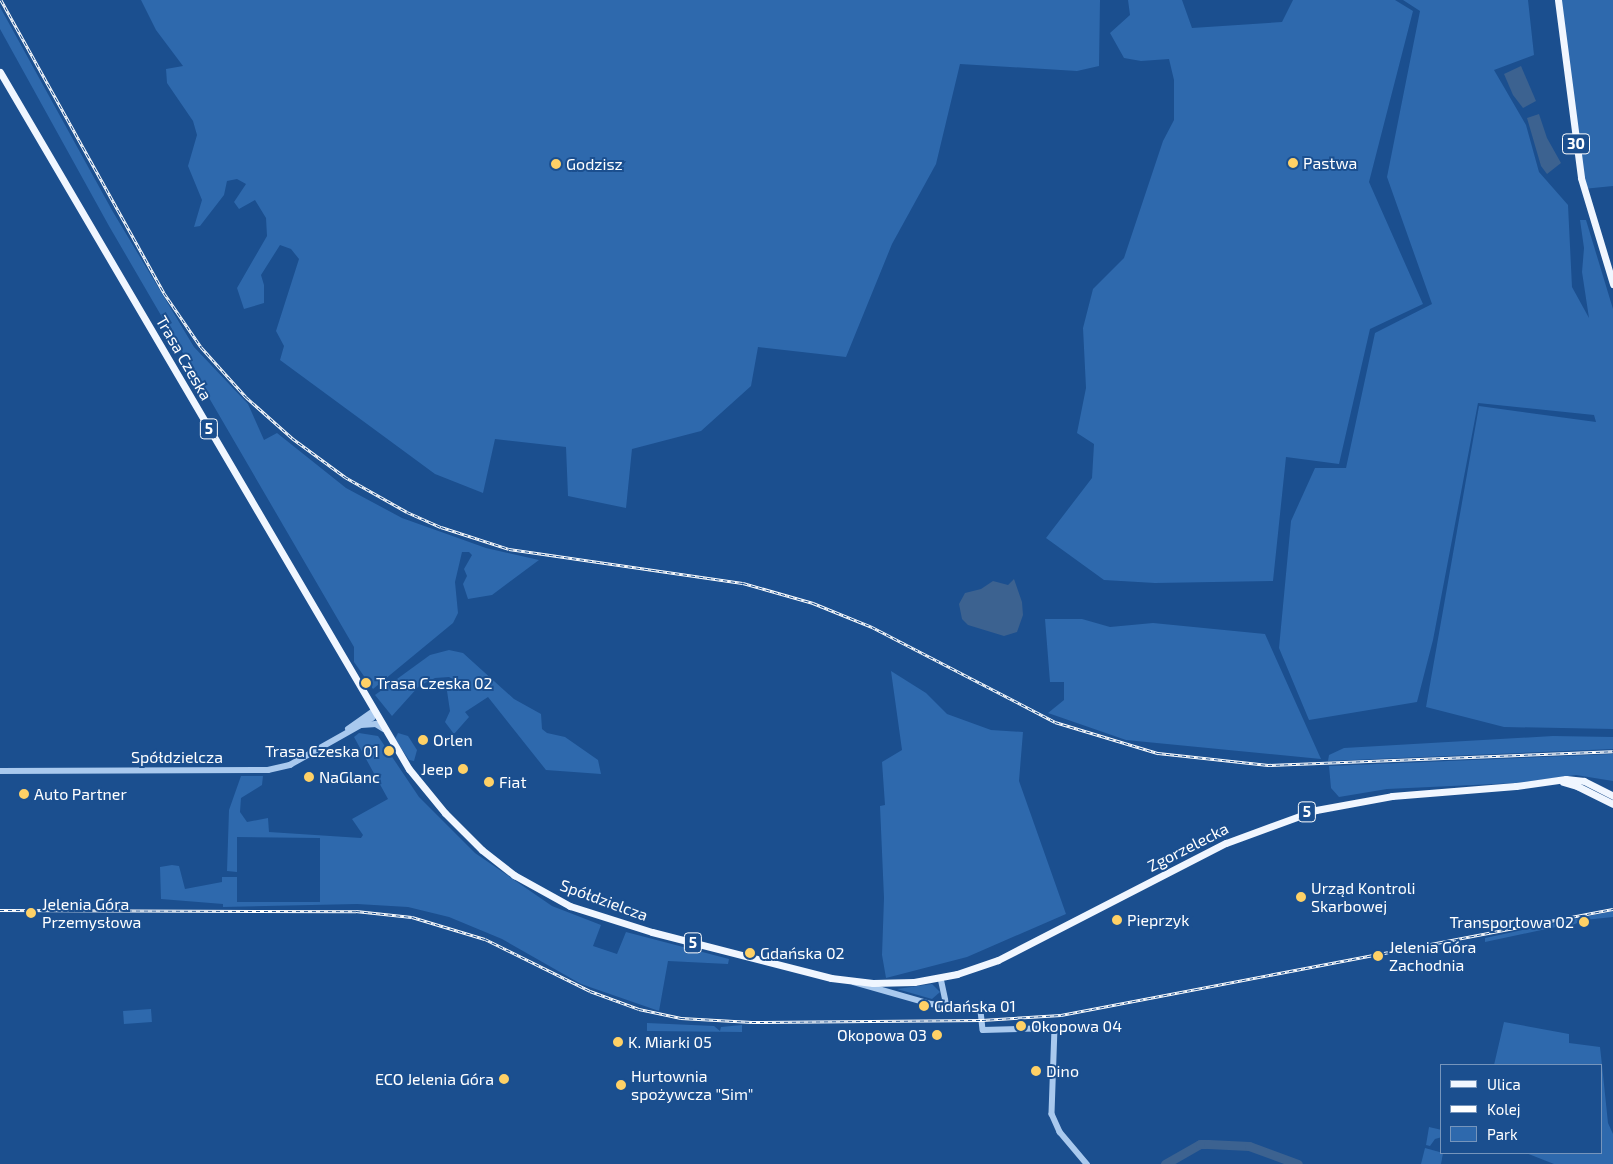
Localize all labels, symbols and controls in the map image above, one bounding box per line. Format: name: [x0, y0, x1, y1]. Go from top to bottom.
road number: 30: [1561, 132, 1591, 156]
place label: Pastwa: [1303, 153, 1357, 173]
place label: Godzisz: [566, 154, 623, 174]
marker: Pastwa: [1287, 157, 1299, 169]
marker: Godzisz: [550, 158, 562, 170]
street label: Trasa Czeska: [152, 312, 216, 404]
road number: 5: [199, 416, 219, 442]
place label: Trasa Czeska 02: [376, 673, 493, 693]
marker: Trasa Czeska 02: [360, 677, 372, 689]
place label: Orlen: [433, 730, 473, 750]
marker: Orlen: [417, 734, 429, 746]
place label: Trasa Czeska 01: [265, 741, 379, 761]
marker: Trasa Czeska 01: [383, 745, 395, 757]
street label: Spółdzielcza: [131, 747, 223, 767]
place label: Jeep: [421, 759, 453, 779]
marker: Jeep: [457, 763, 469, 775]
place label: NaGlanc: [319, 767, 380, 787]
marker: NaGlanc: [303, 771, 315, 783]
place label: Fiat: [499, 772, 526, 792]
marker: Fiat: [483, 776, 495, 788]
place label: Auto Partner: [34, 784, 127, 804]
marker: Auto Partner: [18, 788, 30, 800]
road number: 5: [1297, 800, 1317, 824]
street label: Zgorzelecka: [1144, 818, 1232, 876]
street label: Spółdzielcza: [557, 875, 651, 925]
place label: Urząd Kontroli Skarbowej: [1311, 878, 1415, 916]
marker: Urząd Kontroli Skarbowej: [1295, 891, 1307, 903]
place label: Jelenia Góra Przemysłowa: [42, 894, 141, 932]
marker: Jelenia Góra Przemysłowa: [24, 906, 38, 920]
place label: Pieprzyk: [1127, 910, 1189, 930]
place label: Transportowa 02: [1450, 912, 1574, 932]
marker: Pieprzyk: [1111, 914, 1123, 926]
marker: Transportowa 02: [1578, 916, 1590, 928]
road number: 5: [683, 930, 703, 956]
place label: Jelenia Góra Zachodnia: [1389, 937, 1476, 975]
place label: Gdańska 02: [760, 943, 845, 963]
marker: Gdańska 02: [744, 947, 756, 959]
marker: Jelenia Góra Zachodnia: [1371, 949, 1385, 963]
place label: Gdańska 01: [934, 996, 1016, 1016]
marker: Gdańska 01: [918, 1000, 930, 1012]
place label: Okopowa 04: [1031, 1016, 1122, 1036]
marker: Okopowa 04: [1015, 1020, 1027, 1032]
place label: Okopowa 03: [837, 1025, 927, 1045]
marker: Okopowa 03: [931, 1029, 943, 1041]
place label: K. Miarki 05: [628, 1032, 712, 1052]
marker: K. Miarki 05: [612, 1036, 624, 1048]
place label: Dino: [1046, 1061, 1079, 1081]
legend: [1440, 1064, 1603, 1154]
marker: Dino: [1030, 1065, 1042, 1077]
place label: Hurtownia spożywcza "Sim": [631, 1066, 754, 1104]
place label: ECO Jelenia Góra: [375, 1069, 494, 1089]
marker: ECO Jelenia Góra: [498, 1073, 510, 1085]
text: Ulica: [1487, 1075, 1521, 1093]
marker: Hurtownia spożywcza "Sim": [615, 1079, 627, 1091]
text: Kolej: [1487, 1100, 1520, 1118]
text: Park: [1487, 1125, 1518, 1143]

